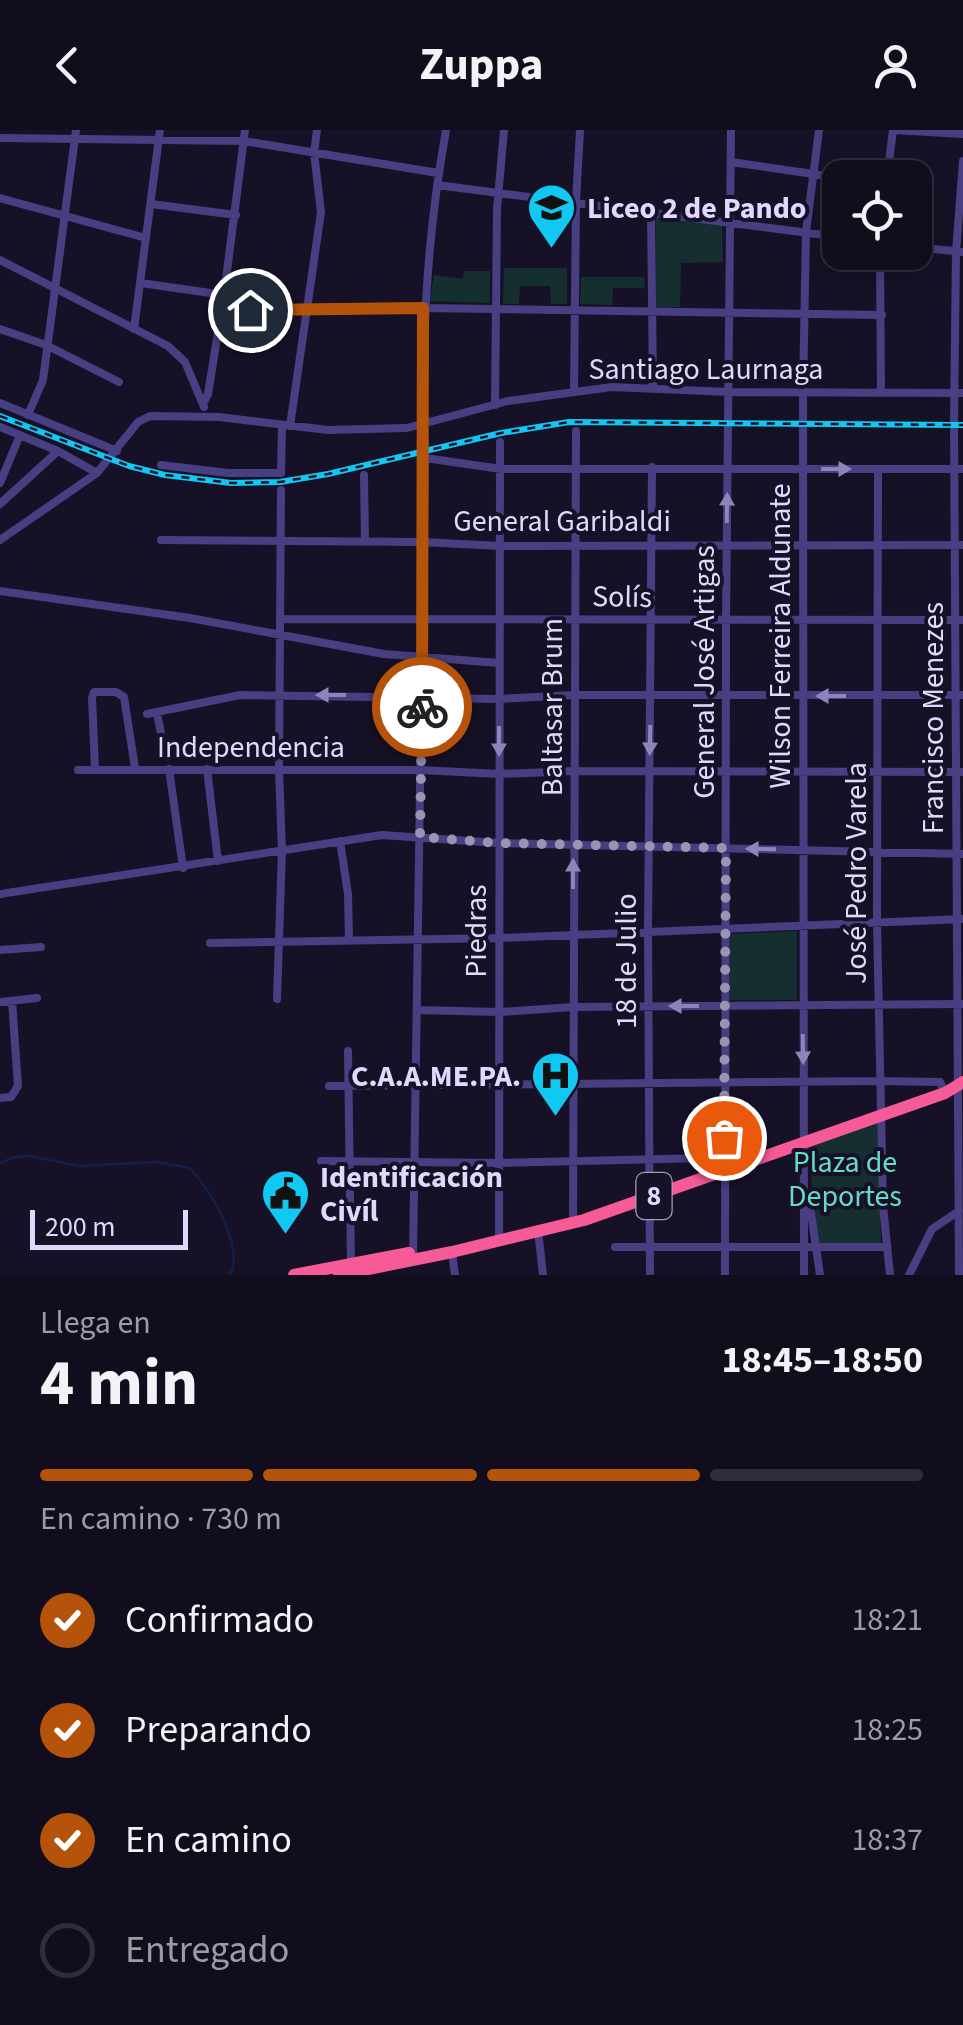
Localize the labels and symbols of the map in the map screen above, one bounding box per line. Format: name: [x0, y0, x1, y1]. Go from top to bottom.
school or university icon: Liceo 2 de Pando: [526, 182, 578, 250]
place label: Liceo 2 de Pando: [587, 187, 806, 230]
pin: [208, 268, 293, 353]
street label: Santiago Laurnaga: [589, 348, 823, 391]
one-way arrow: [821, 461, 853, 477]
street label: Wilson Ferreira Aldunate: [759, 483, 802, 789]
one-way arrow: [720, 492, 736, 524]
street label: General Garibaldi: [453, 500, 671, 543]
street label: General José Artigas: [683, 545, 726, 799]
street label: Solís: [592, 575, 652, 619]
street label: Francisco Menezes: [912, 602, 955, 834]
street label: Baltasar Brum: [531, 618, 574, 796]
courier: [372, 657, 472, 757]
one-way arrow: [314, 687, 346, 703]
one-way arrow: [814, 688, 846, 704]
one-way arrow: [641, 724, 657, 756]
street label: Independencia: [157, 726, 345, 769]
one-way arrow: [491, 726, 507, 758]
street label: José Pedro Varela: [835, 762, 878, 984]
one-way arrow: [744, 841, 776, 857]
one-way arrow: [565, 857, 581, 889]
street label: Piedras: [455, 884, 498, 978]
street label: 18 de Julio: [605, 893, 648, 1029]
one-way arrow: [667, 998, 699, 1014]
one-way arrow: [795, 1034, 811, 1066]
hospital icon: C.A.A.ME.PA.: [530, 1050, 582, 1118]
place label: C.A.A.ME.PA.: [351, 1055, 521, 1098]
pin: [682, 1096, 767, 1181]
park label: Plaza de Deportes: [788, 1141, 902, 1218]
place label: Identificación Civíl: [320, 1156, 503, 1233]
public building icon: Identificación Civíl: [259, 1168, 311, 1236]
road number: 8: [636, 1173, 672, 1219]
scale bar: [30, 1205, 188, 1250]

